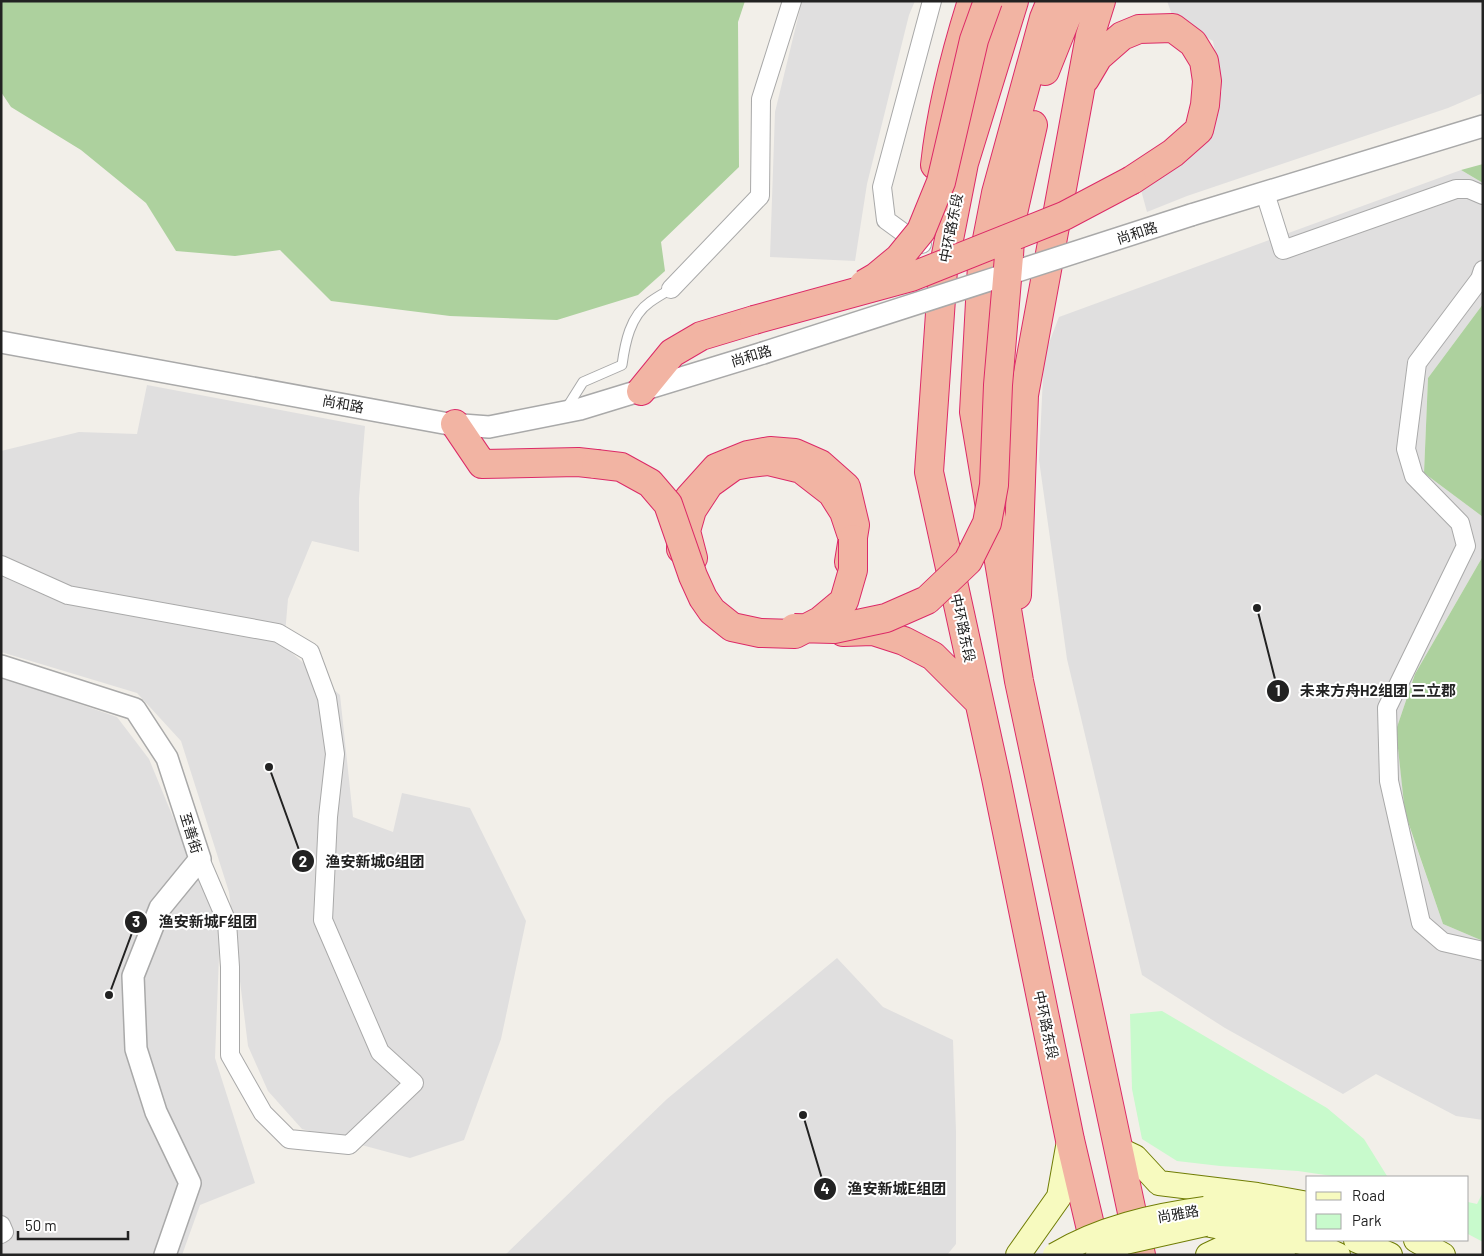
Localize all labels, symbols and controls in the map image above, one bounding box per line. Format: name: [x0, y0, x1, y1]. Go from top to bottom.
street label: 中环路东段: [935, 192, 966, 264]
street label: 尚和路: [1114, 218, 1159, 247]
street label: 尚和路: [728, 341, 773, 370]
street label: 尚和路: [321, 391, 365, 416]
street label: 中环路东段: [948, 592, 979, 664]
callout: 未来方舟H2组团 三立郡: [1266, 676, 1466, 706]
text: 1: [1275, 681, 1281, 699]
text: 未来方舟H2组团 三立郡: [1300, 681, 1456, 699]
street label: 至善街: [177, 810, 206, 855]
callout: 渔安新城G组团: [290, 846, 435, 876]
text: 2: [299, 852, 307, 870]
text: 渔安新城G组团: [325, 852, 425, 870]
callout: 渔安新城F组团: [124, 907, 267, 937]
text: 3: [132, 912, 140, 930]
text: 渔安新城F组团: [159, 912, 257, 930]
street label: 中环路东段: [1031, 989, 1062, 1061]
callout: 渔安新城E组团: [813, 1174, 956, 1204]
legend: [1306, 1176, 1469, 1241]
text: 4: [820, 1179, 830, 1197]
text: 渔安新城E组团: [848, 1179, 946, 1197]
text: Road: [1352, 1186, 1385, 1204]
street label: 尚雅路: [1156, 1201, 1200, 1226]
scale bar: [18, 1208, 128, 1240]
text: Park: [1352, 1211, 1382, 1229]
text: 50 m: [25, 1216, 57, 1234]

